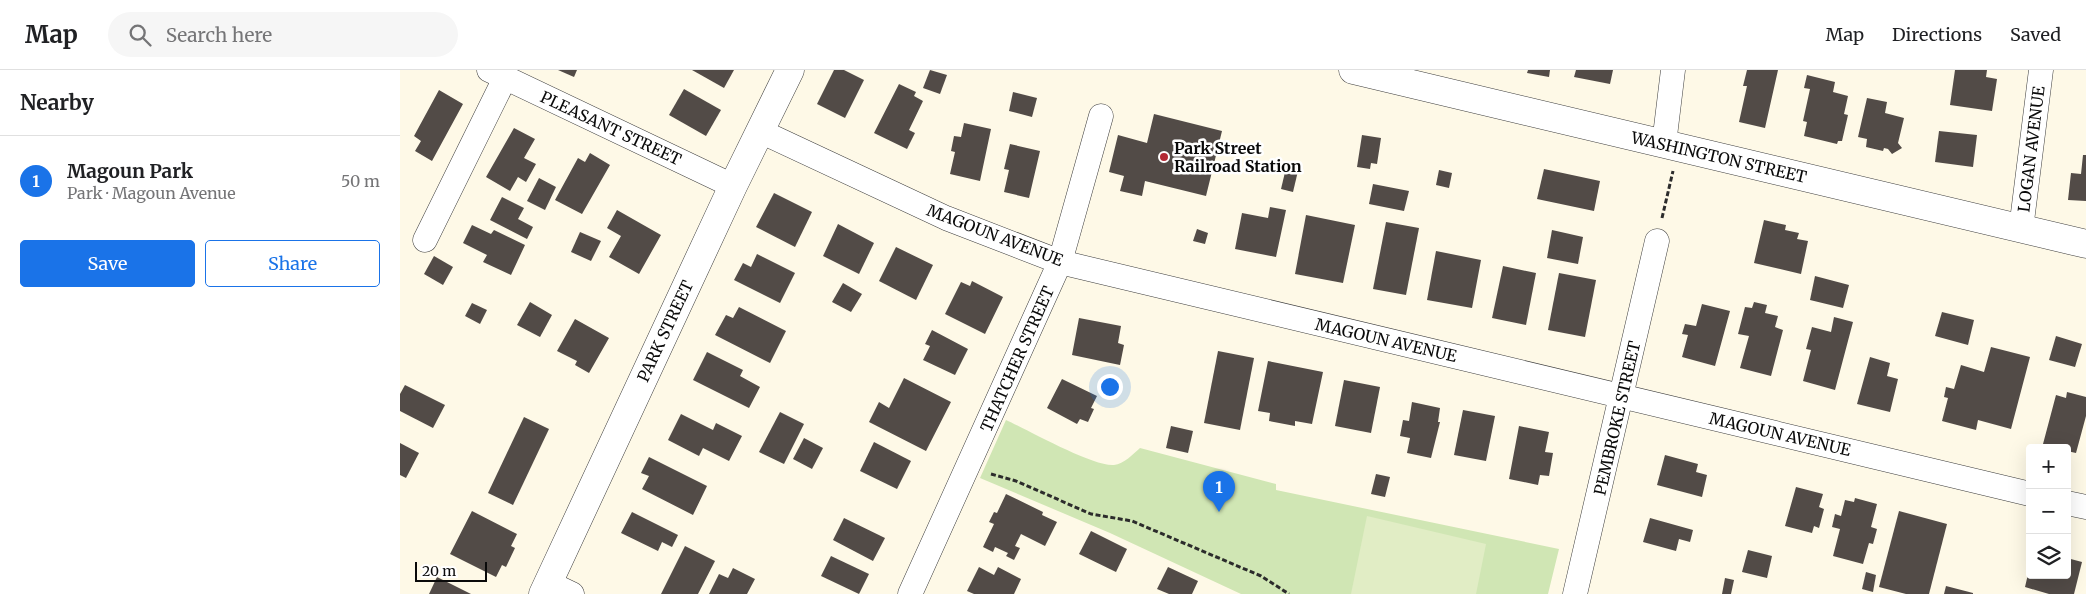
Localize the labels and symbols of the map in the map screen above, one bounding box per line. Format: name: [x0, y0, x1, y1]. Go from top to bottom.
street label: LOGAN AVENUE: [2013, 84, 2049, 213]
street label: PLEASANT STREET: [537, 87, 685, 169]
street label: WASHINGTON STREET: [1628, 127, 1809, 187]
place label: Park Street Railroad Station: [1174, 138, 1302, 176]
marker: Park Street Railroad Station: [1158, 151, 1170, 163]
street label: MAGOUN AVENUE: [924, 200, 1067, 271]
street label: PARK STREET: [633, 277, 697, 385]
street label: THATCHER STREET: [976, 283, 1058, 435]
street label: MAGOUN AVENUE: [1313, 314, 1459, 366]
street label: PEMBROKE STREET: [1590, 339, 1644, 497]
your location: [1097, 374, 1123, 400]
street label: MAGOUN AVENUE: [1707, 408, 1853, 460]
pin: 1: [1203, 471, 1235, 512]
scale bar: [415, 559, 488, 582]

